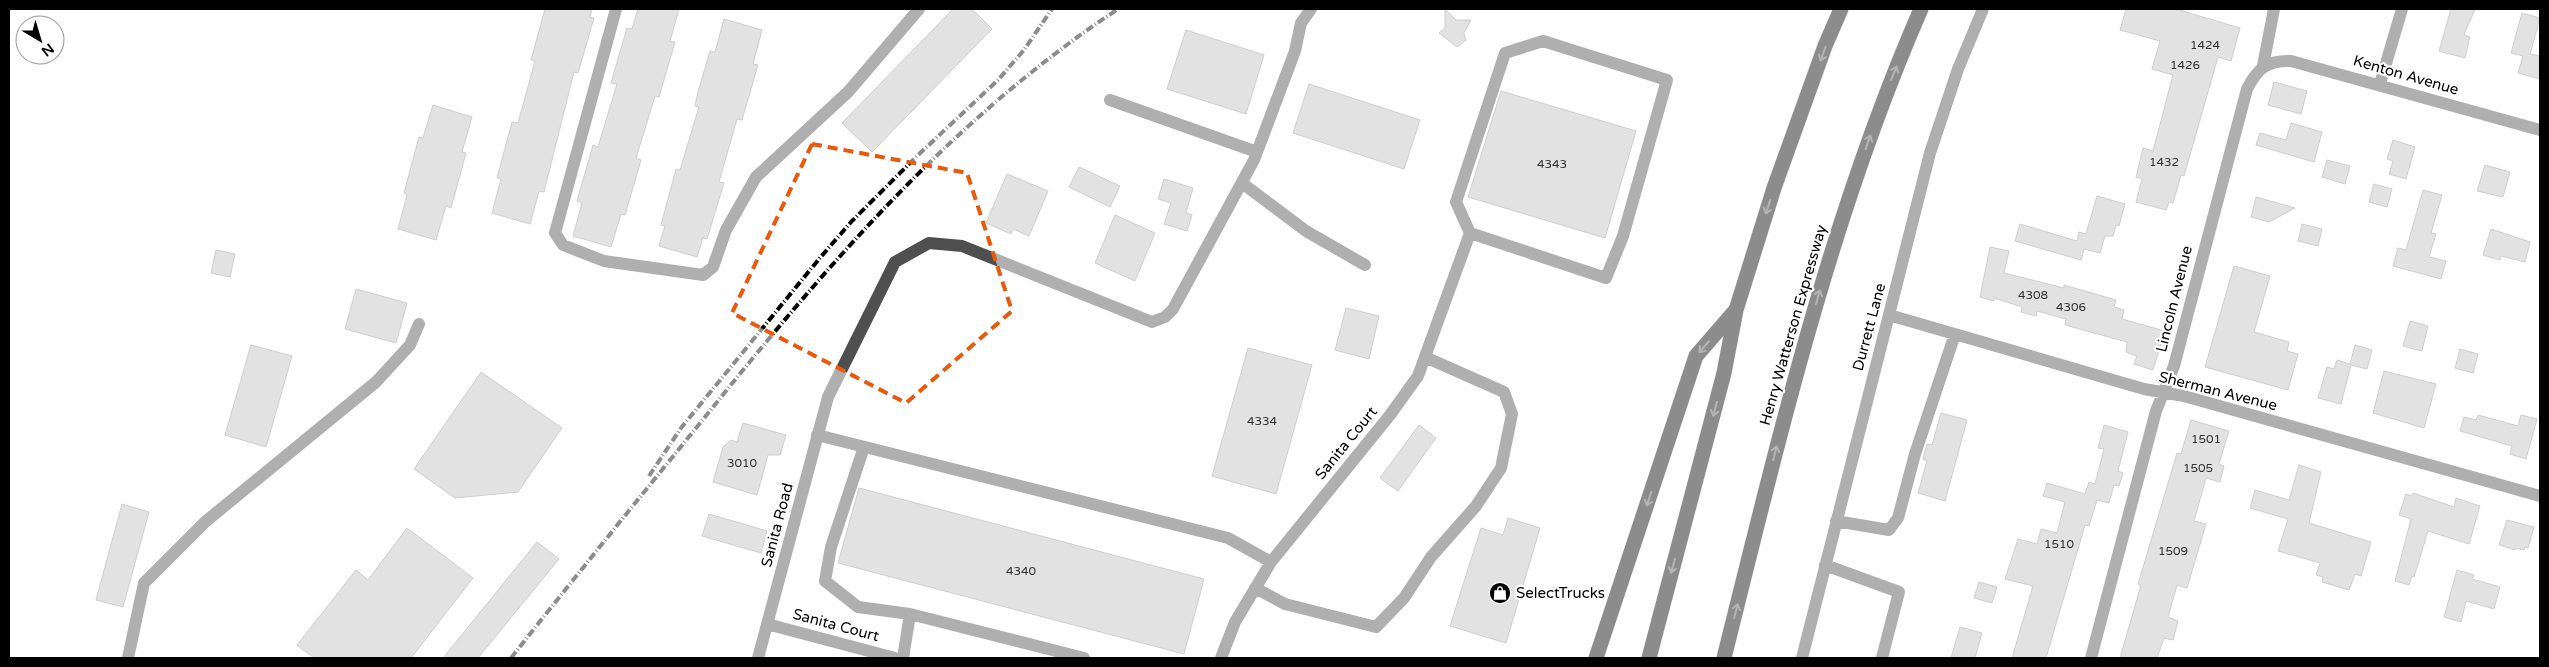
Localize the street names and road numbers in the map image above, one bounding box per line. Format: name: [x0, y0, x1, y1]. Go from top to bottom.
street label: Kenton Avenue: [2351, 51, 2461, 99]
street label: Henry Watterson Expressway: [1756, 223, 1830, 427]
street label: Lincoln Avenue: [2152, 244, 2196, 354]
street label: Durrett Lane: [1849, 281, 1889, 373]
street label: Sherman Avenue: [2157, 368, 2279, 414]
street label: Sanita Court: [1311, 403, 1381, 483]
street label: Sanita Road: [757, 481, 797, 569]
street label: Sanita Court: [791, 605, 881, 645]

